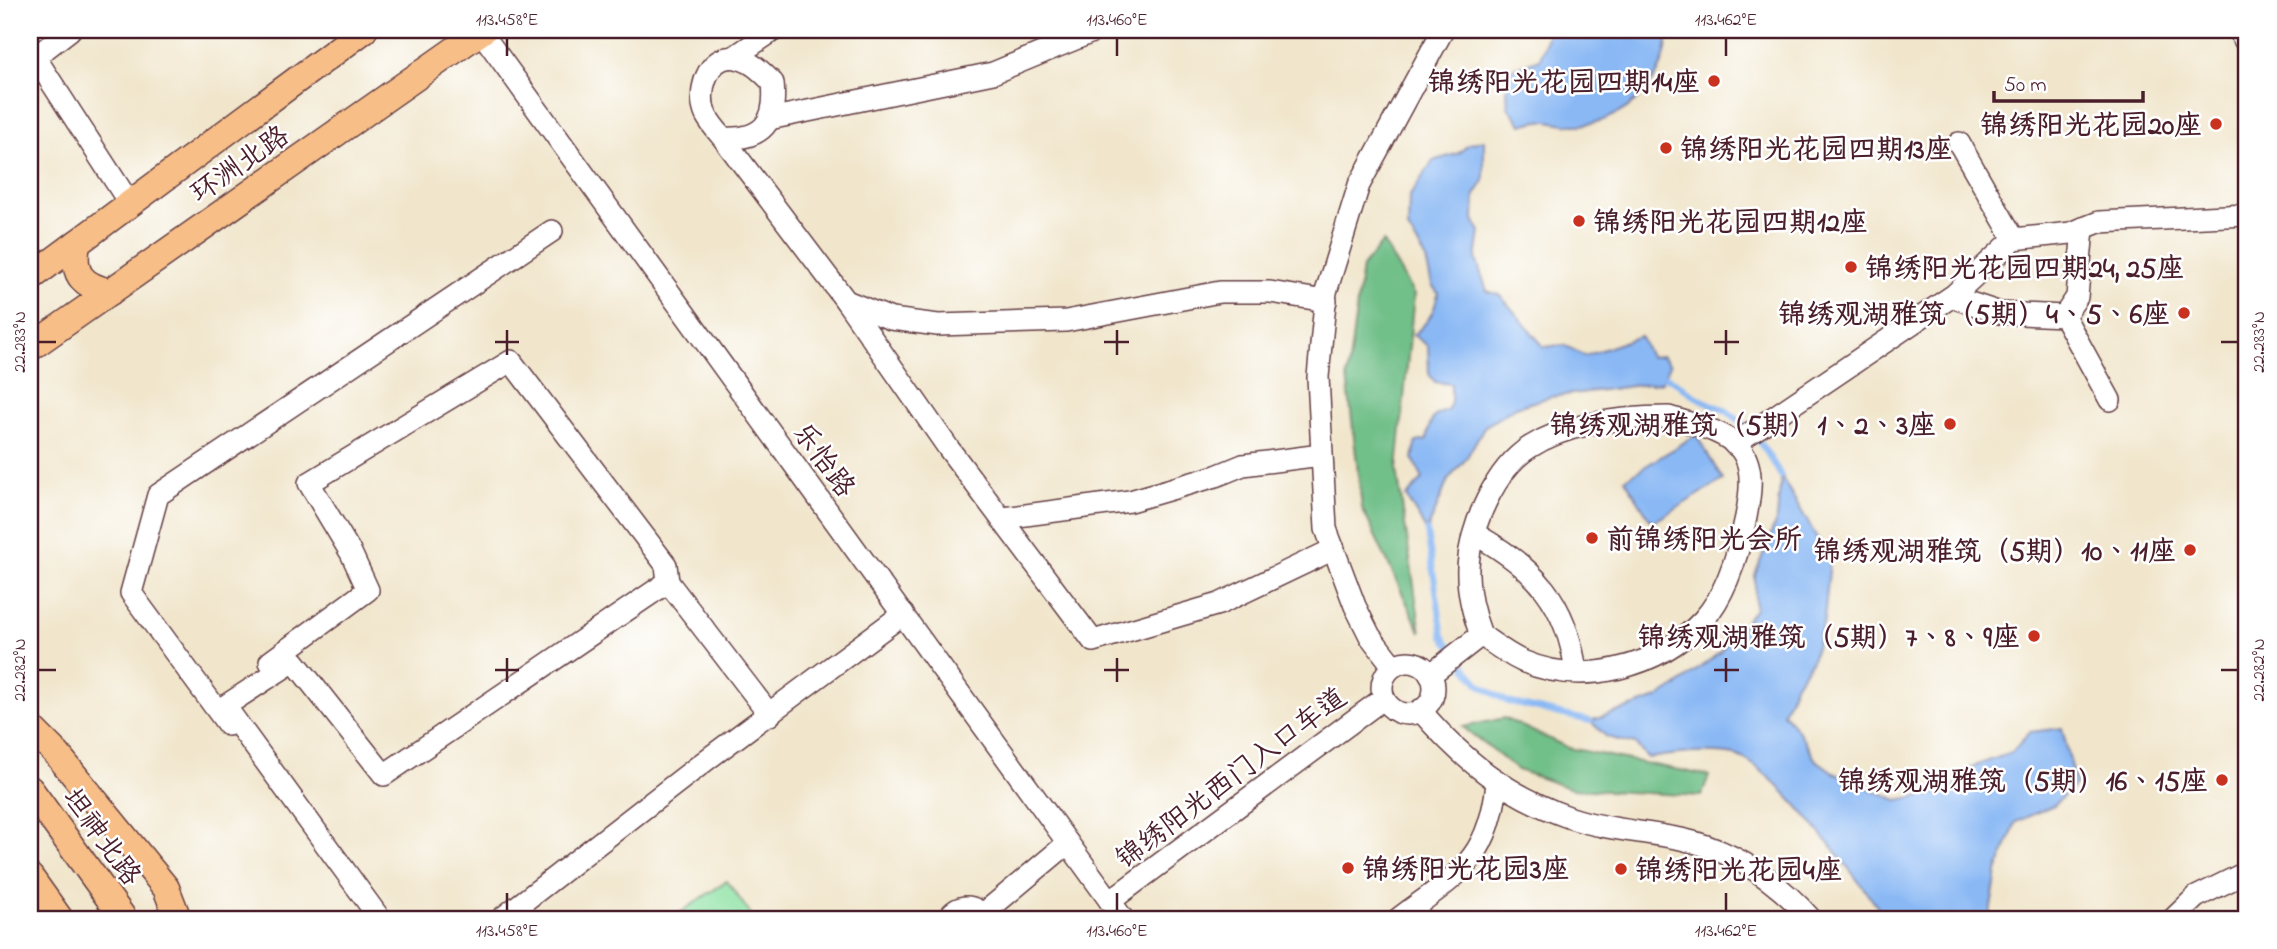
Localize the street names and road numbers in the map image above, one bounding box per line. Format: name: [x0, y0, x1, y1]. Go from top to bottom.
street label: 环洲北路: [183, 117, 299, 215]
street label: 乐怡路: [781, 415, 863, 507]
street label: 锦绣阳光西门入口车道: [1108, 679, 1356, 880]
street label: 坦神北路: [51, 781, 150, 895]

